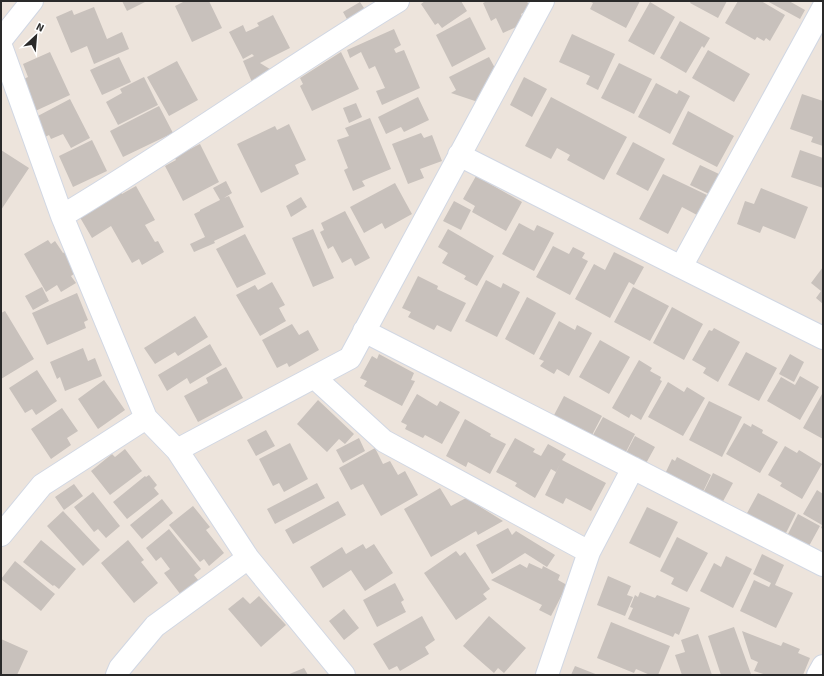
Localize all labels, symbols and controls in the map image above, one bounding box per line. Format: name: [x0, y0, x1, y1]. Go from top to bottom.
north arrow: [16, 16, 56, 56]
text: N: [34, 19, 47, 36]

